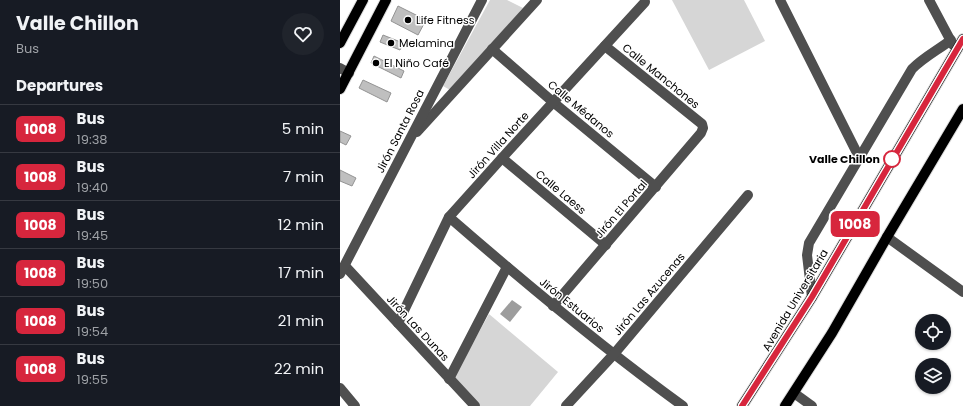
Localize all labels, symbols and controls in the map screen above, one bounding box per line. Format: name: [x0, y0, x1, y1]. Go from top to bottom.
text: Valle Chillon: [16, 10, 139, 37]
place label: Life Fitness: [416, 12, 475, 28]
button: heart: [282, 13, 324, 55]
marker: Life Fitness: [403, 15, 413, 25]
place label: Melamina: [399, 35, 454, 51]
marker: Melamina: [386, 38, 396, 48]
text: Bus: [16, 39, 39, 58]
street label: Calle Manchones: [619, 40, 703, 112]
place label: El Niño Café: [384, 55, 449, 71]
marker: El Niño Café: [371, 58, 381, 68]
text: Departures: [16, 75, 103, 96]
street label: Calle Médanos: [544, 76, 618, 142]
street label: Jirón Santa Rosa: [372, 86, 428, 176]
text: Bus: [77, 108, 105, 129]
street label: Jirón Villa Norte: [464, 108, 533, 182]
text: 5 min: [282, 118, 324, 139]
text: 1008: [24, 119, 57, 139]
text: 19:38: [77, 130, 108, 149]
marker: Valle Chillon: [883, 150, 901, 168]
place label: Valle Chillon: [809, 151, 880, 167]
text: Bus: [77, 156, 105, 177]
text: 7 min: [283, 166, 324, 187]
street label: Calle Laess: [532, 166, 590, 218]
text: 1008: [24, 167, 57, 187]
street label: Jirón El Portal: [591, 176, 651, 242]
text: 19:40: [77, 178, 108, 197]
text: Bus: [77, 204, 105, 225]
line badge: 1008: [827, 211, 883, 237]
text: 12 min: [278, 214, 324, 235]
text: 1008: [839, 214, 871, 234]
text: 1008: [24, 215, 57, 235]
text: 19:45: [77, 226, 108, 245]
street label: Avenida Universitaria: [758, 246, 832, 354]
street label: Jirón Las Azucenas: [610, 249, 689, 339]
text: Bus: [77, 252, 105, 273]
text: 17 min: [278, 262, 324, 283]
text: 1008: [24, 263, 57, 283]
text: 19:50: [77, 274, 108, 293]
street label: Jirón Estuarios: [536, 274, 608, 336]
street label: Jirón Las Dunas: [383, 291, 453, 365]
text: Bus: [77, 300, 105, 321]
text: 21 min: [278, 310, 324, 331]
text: 1008: [24, 311, 57, 331]
map controls: [915, 314, 951, 394]
button: locate: [915, 314, 951, 350]
text: 19:54: [77, 322, 108, 341]
text: Bus: [77, 348, 105, 369]
text: 22 min: [274, 358, 324, 379]
button: layers: [915, 358, 951, 394]
text: 1008: [24, 359, 57, 379]
text: 19:55: [77, 370, 108, 389]

